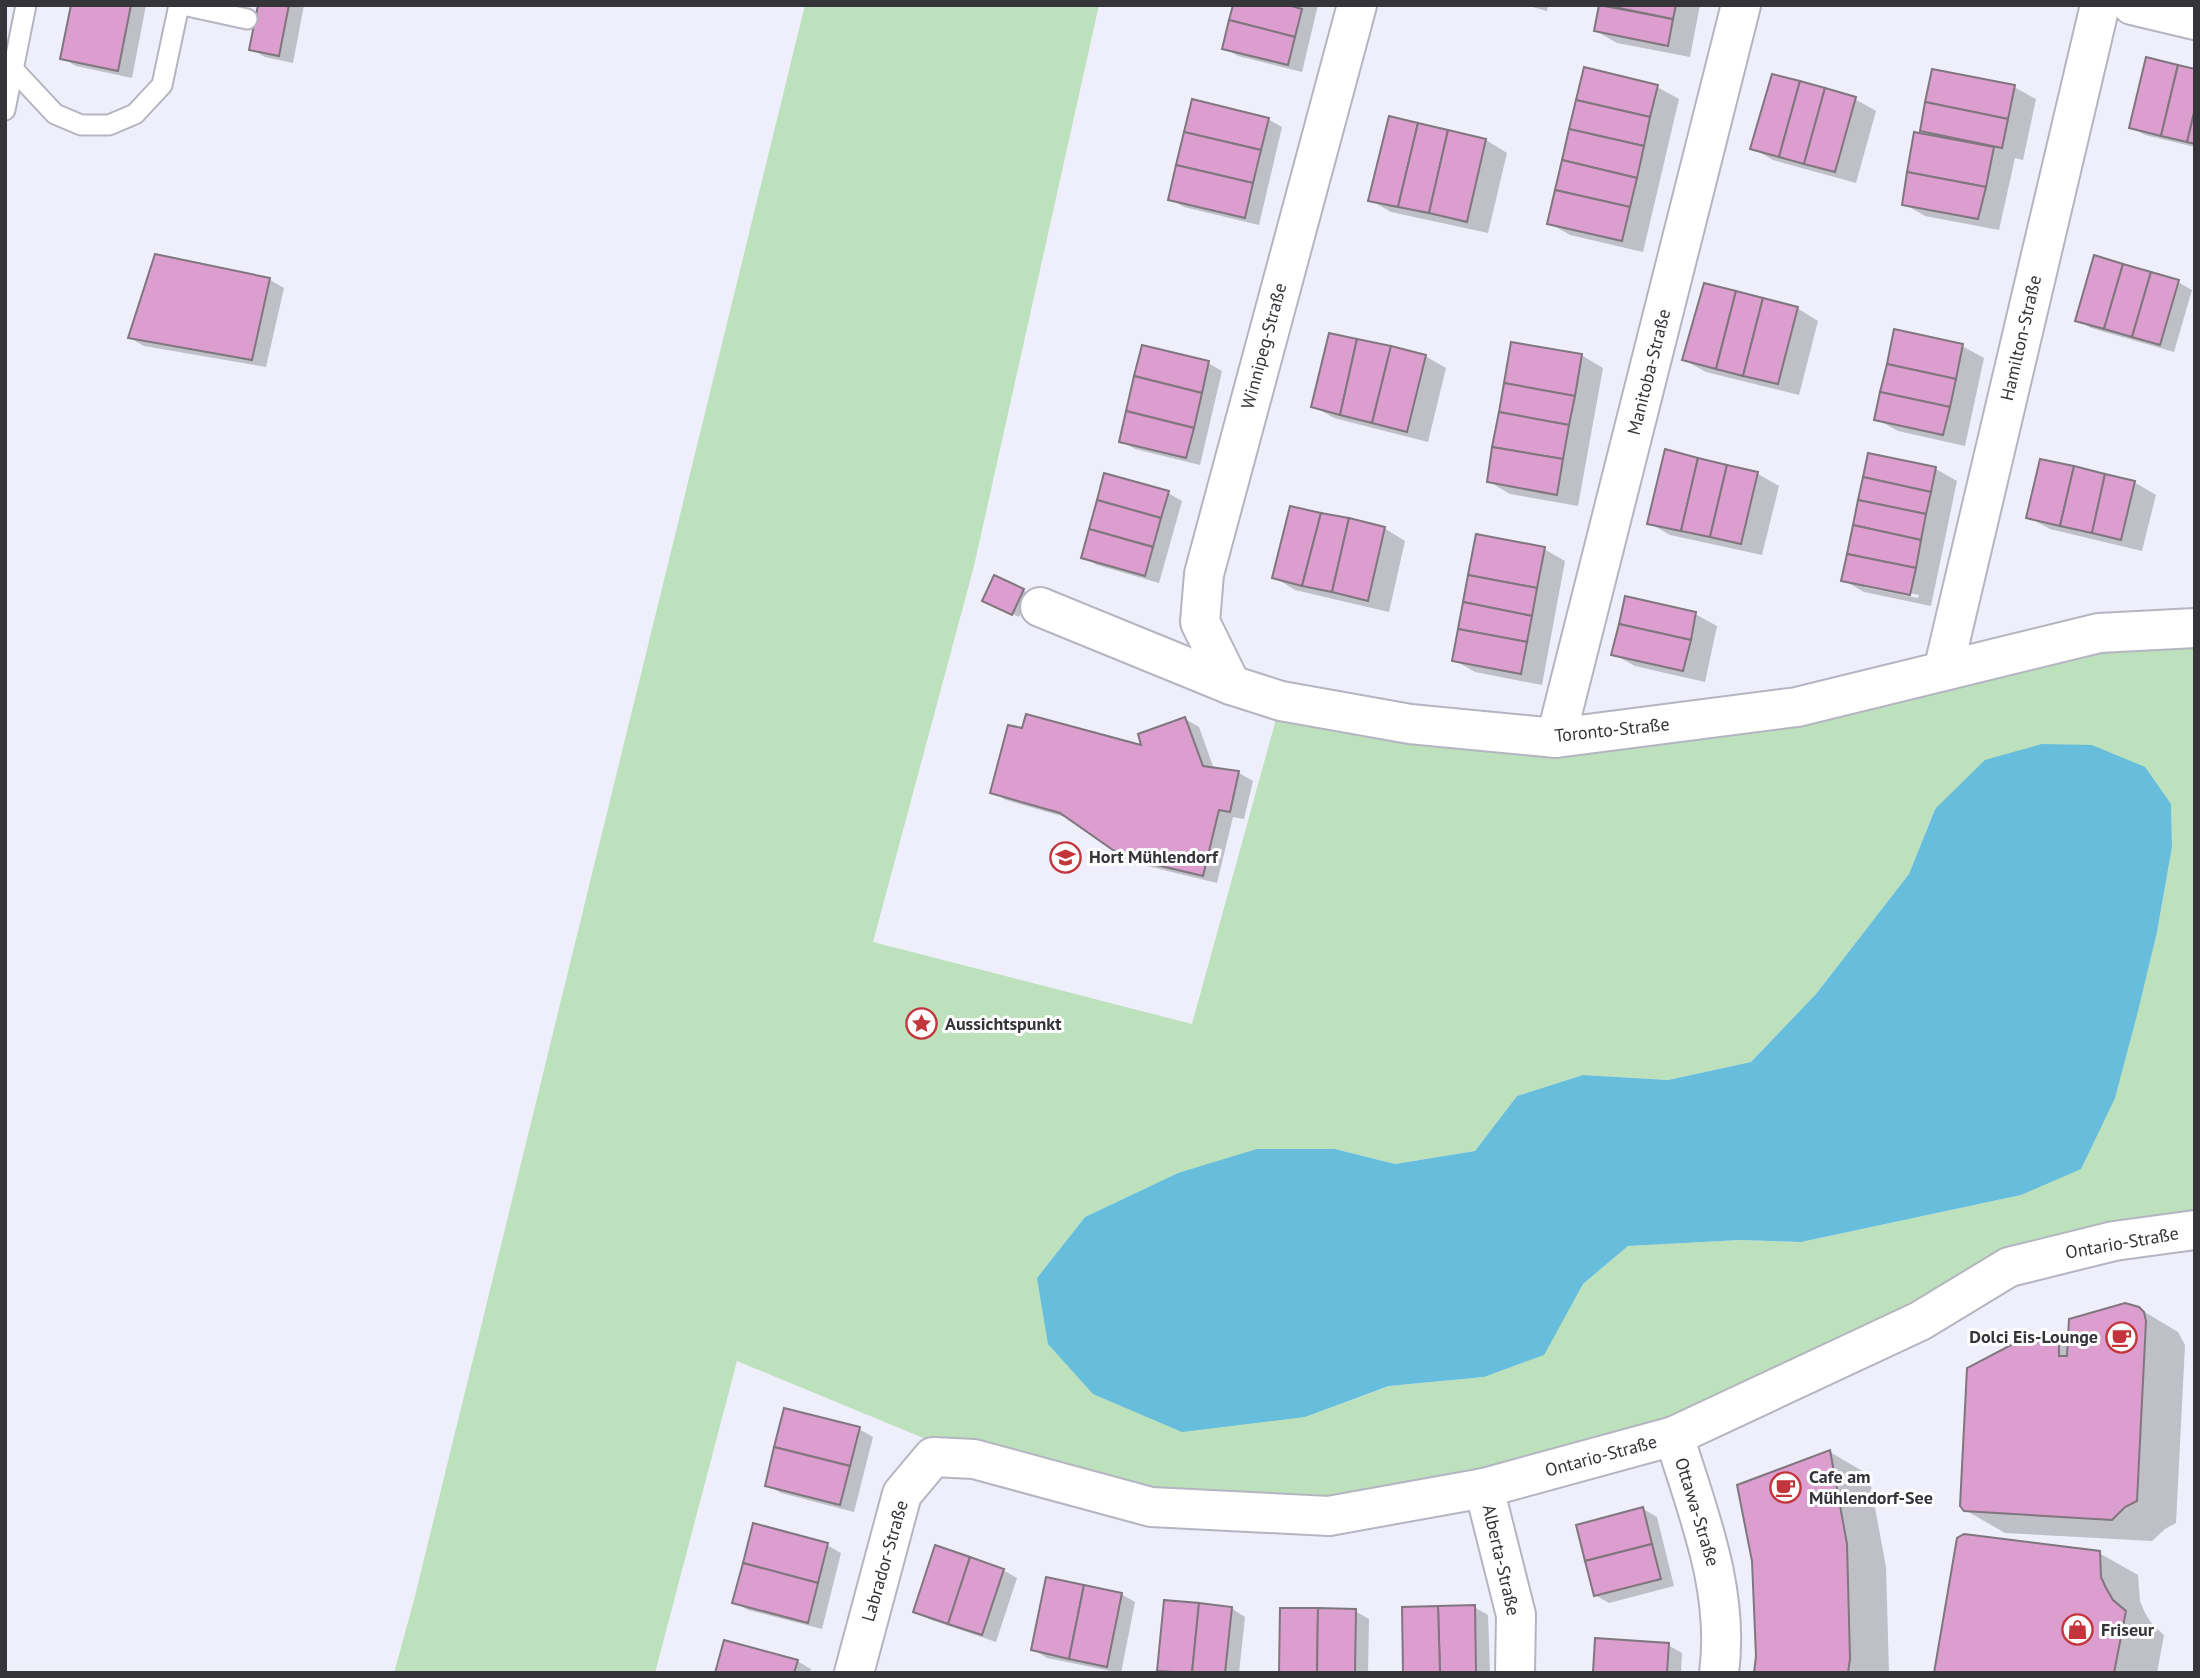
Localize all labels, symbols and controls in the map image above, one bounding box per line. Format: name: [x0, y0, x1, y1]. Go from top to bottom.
street label: Hamilton-Straße: [1995, 273, 2046, 403]
street label: Winnipeg-Straße: [1236, 280, 1291, 411]
street label: Manitoba-Straße: [1622, 306, 1675, 437]
street label: Toronto-Straße: [1553, 712, 1671, 747]
school or university icon: Hort Mühlendorf: [1049, 840, 1083, 874]
place label: Hort Mühlendorf: [1089, 845, 1219, 868]
place icon: Aussichtspunkt: [905, 1007, 939, 1041]
place label: Aussichtspunkt: [945, 1012, 1062, 1035]
street label: Ontario-Straße: [2063, 1221, 2180, 1264]
cafe icon: Dolci Eis-Lounge: [2104, 1320, 2138, 1354]
place label: Dolci Eis-Lounge: [1969, 1325, 2098, 1348]
street label: Ontario-Straße: [1542, 1430, 1659, 1481]
street label: Ottawa-Straße: [1670, 1455, 1725, 1569]
place label: Cafe am Mühlendorf-See: [1809, 1465, 1933, 1509]
cafe icon: Cafe am Mühlendorf-See: [1769, 1470, 1803, 1504]
street label: Labrador-Straße: [856, 1498, 913, 1624]
street label: Alberta-Straße: [1478, 1502, 1525, 1618]
shop icon: Friseur: [2061, 1613, 2095, 1647]
place label: Friseur: [2101, 1618, 2155, 1641]

